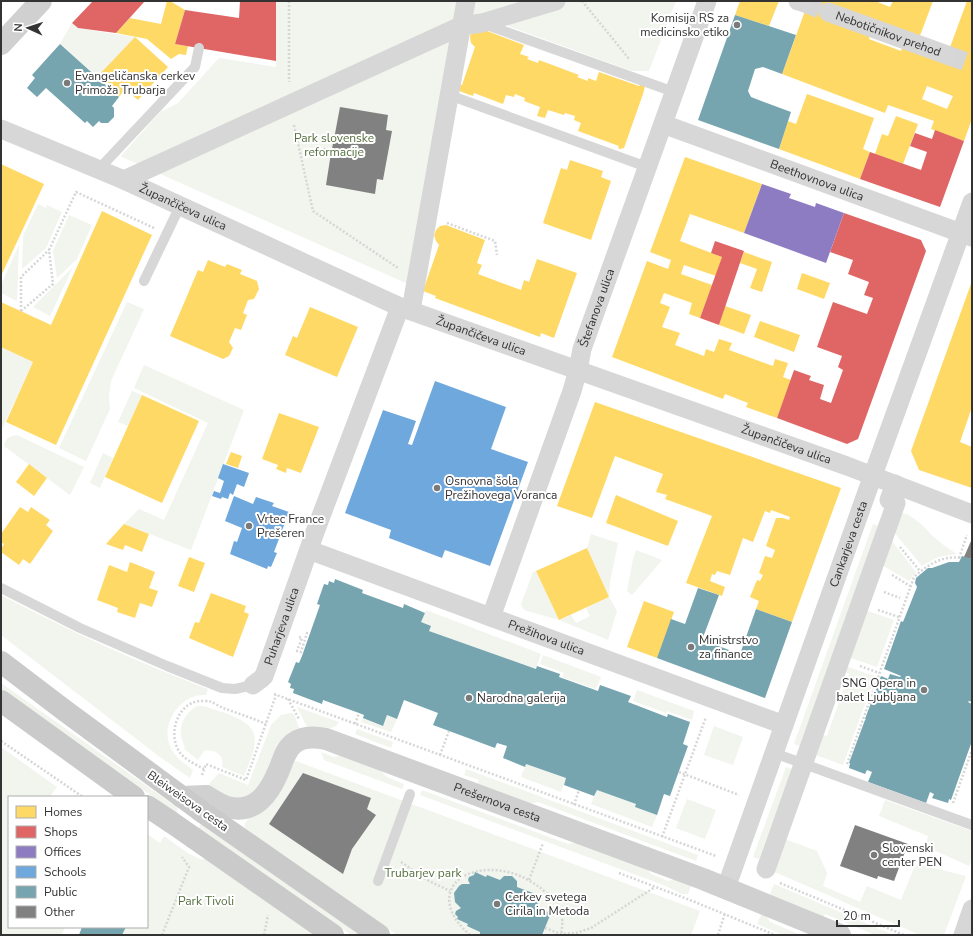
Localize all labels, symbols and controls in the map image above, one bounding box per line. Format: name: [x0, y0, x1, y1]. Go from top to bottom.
street label: Nebotičnikov prehod: [833, 7, 943, 60]
north arrow: [8, 8, 48, 48]
place label: Komisija RS za medicinsko etiko: [640, 10, 729, 40]
marker: Komisija RS za medicinsko etiko: [732, 20, 742, 30]
text: N: [11, 23, 26, 32]
place label: Evangeličanska cerkev Primoža Trubarja: [75, 68, 196, 98]
marker: Evangeličanska cerkev Primoža Trubarja: [62, 78, 72, 88]
park label: Park slovenske reformacije: [294, 130, 374, 160]
street label: Beethovnova ulica: [768, 156, 866, 205]
street label: Župančičeva ulica: [137, 180, 229, 234]
street label: Štefanova ulica: [575, 267, 618, 349]
street label: Župančičeva ulica: [434, 312, 528, 359]
street label: Župančičeva ulica: [739, 421, 834, 468]
place label: Osnovna šola Prežihovega Voranca: [445, 473, 557, 503]
marker: Osnovna šola Prežihovega Voranca: [432, 483, 442, 493]
street label: Cankarjeva cesta: [826, 499, 871, 589]
place label: Vrtec France Prešeren: [256, 511, 324, 541]
marker: Vrtec France Prešeren: [244, 521, 254, 531]
street label: Puharjeva ulica: [260, 585, 303, 667]
street label: Prežihova ulica: [506, 616, 587, 659]
place label: Ministrstvo za finance: [699, 632, 759, 662]
marker: Ministrstvo za finance: [686, 642, 696, 652]
place label: SNG Opera in balet Ljubljana: [836, 675, 916, 705]
marker: SNG Opera in balet Ljubljana: [919, 685, 929, 695]
place label: Narodna galerija: [477, 690, 566, 706]
marker: Narodna galerija: [464, 693, 474, 703]
street label: Bleiweisova cesta: [144, 767, 232, 835]
street label: Prešernova cesta: [451, 779, 543, 826]
legend: [8, 796, 148, 928]
text: Homes: [44, 804, 82, 820]
text: Shops: [44, 824, 78, 840]
place label: Slovenski center PEN: [882, 840, 942, 870]
text: Offices: [44, 844, 82, 860]
marker: Slovenski center PEN: [869, 850, 879, 860]
text: Schools: [44, 864, 87, 880]
park label: Trubarjev park: [384, 865, 463, 881]
text: Public: [44, 884, 78, 900]
place label: Cerkev svetega Cirila in Metoda: [505, 889, 589, 919]
park label: Park Tivoli: [178, 893, 234, 909]
marker: Cerkev svetega Cirila in Metoda: [492, 899, 502, 909]
scale bar: [837, 902, 899, 928]
text: Other: [44, 904, 76, 920]
text: 20 m: [843, 908, 871, 924]

